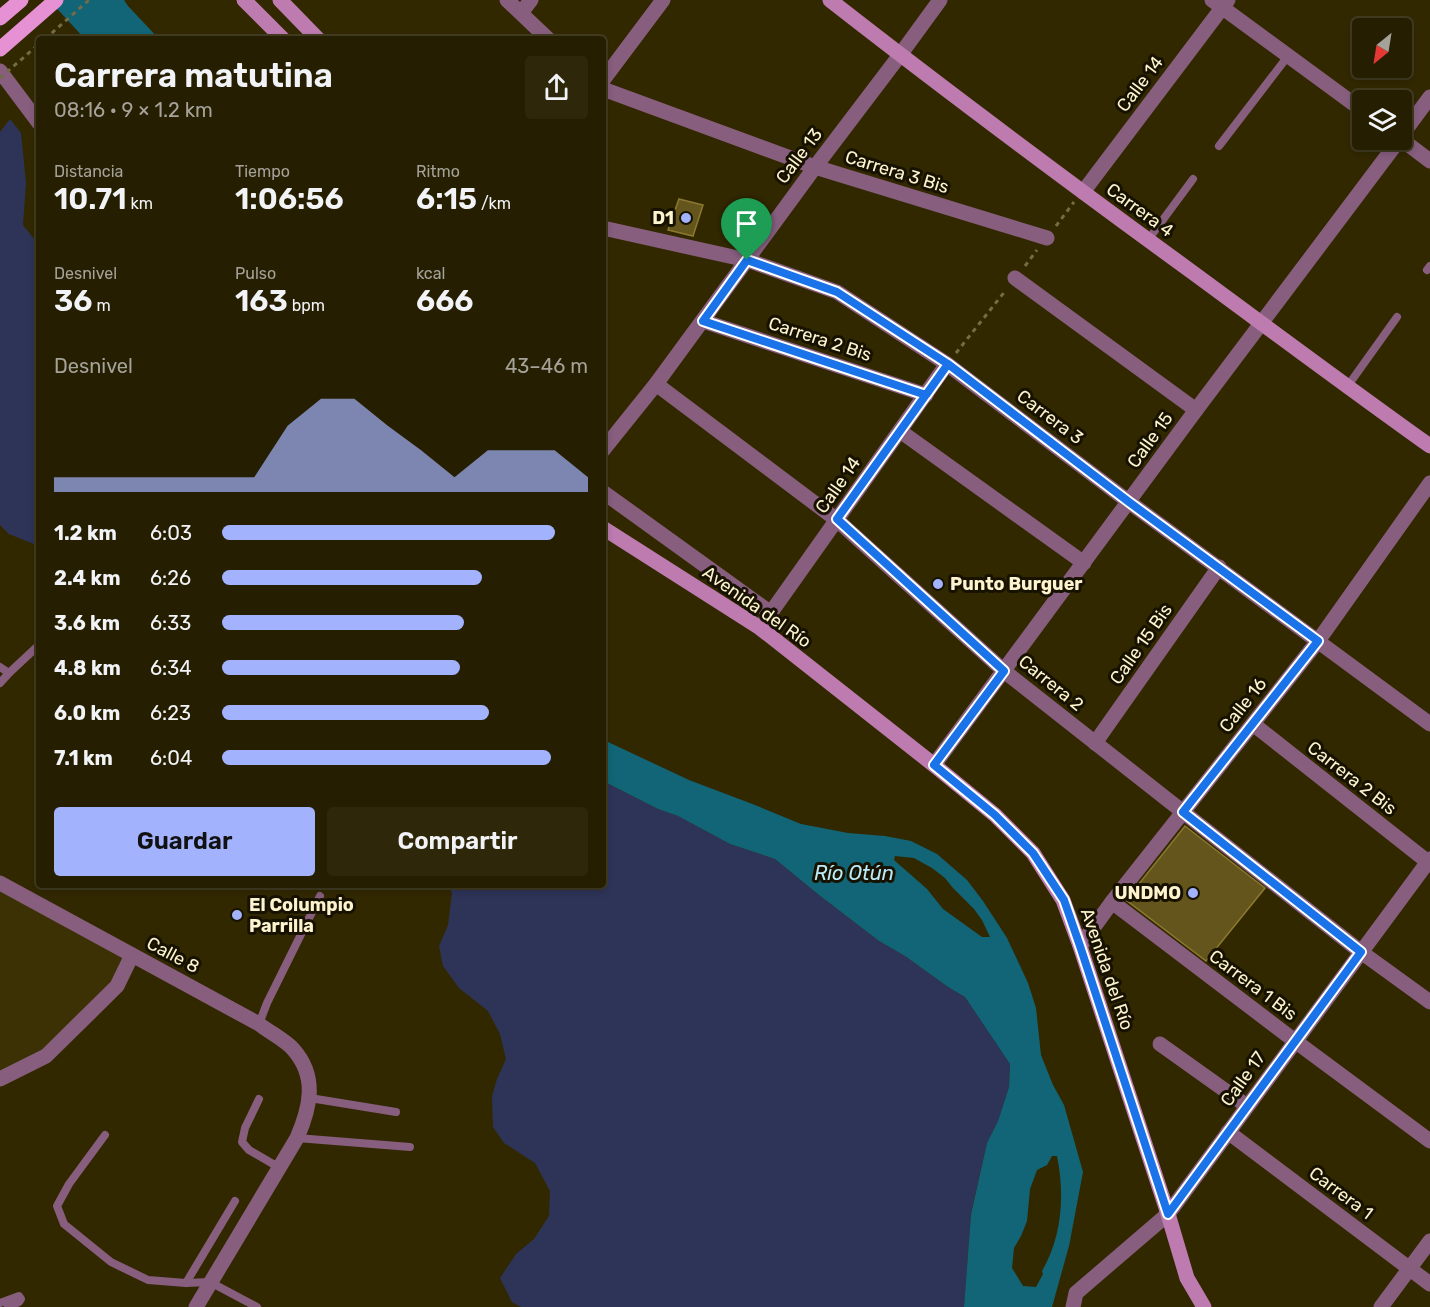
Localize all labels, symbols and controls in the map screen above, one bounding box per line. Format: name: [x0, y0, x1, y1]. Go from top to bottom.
north arrow: [1352, 18, 1412, 78]
map controls: [1352, 18, 1412, 150]
street label: Calle 14: [1112, 52, 1168, 116]
text: Carrera matutina: [54, 56, 333, 95]
button: share: [525, 56, 588, 119]
button: layers: [1352, 90, 1412, 150]
text: 08:16 · 9 × 1.2 km: [54, 98, 213, 122]
street label: Calle 13: [771, 124, 827, 188]
street label: Carrera 3 Bis: [842, 146, 952, 198]
text: Distancia: [54, 162, 123, 181]
text: Tiempo: [235, 162, 290, 181]
text: Ritmo: [416, 162, 460, 181]
street label: Carrera 4: [1102, 178, 1178, 242]
text: 10.71: [54, 181, 127, 217]
text: 1:06:56: [235, 181, 344, 217]
text: 6:15: [416, 181, 477, 217]
text: km: [127, 194, 153, 213]
text: /km: [477, 194, 511, 213]
pin: [721, 198, 772, 260]
place label: D1: [652, 207, 674, 229]
icon: arrive: [730, 207, 763, 240]
marker: D1: [679, 211, 693, 225]
text: Desnivel: [54, 264, 117, 283]
text: Pulso: [235, 264, 276, 283]
text: kcal: [416, 264, 445, 283]
text: 36: [54, 283, 92, 319]
text: 163: [235, 283, 288, 319]
text: 666: [416, 283, 473, 319]
text: m: [92, 296, 111, 315]
text: bpm: [288, 296, 325, 315]
street label: Carrera 2 Bis: [766, 312, 874, 366]
text: Desnivel: [54, 354, 133, 378]
text: 43–46 m: [505, 354, 588, 378]
street label: Carrera 3: [1012, 385, 1088, 449]
street label: Calle 15: [1122, 408, 1178, 472]
street label: Calle 14: [811, 452, 865, 518]
text: 1.2 km: [54, 521, 117, 545]
text: 6:03: [150, 521, 192, 545]
street label: Avenida del Río: [698, 561, 816, 653]
text: 2.4 km: [54, 566, 120, 590]
text: 6:26: [150, 566, 191, 590]
place label: Punto Burguer: [950, 573, 1083, 595]
marker: Punto Burguer: [931, 577, 945, 591]
street label: Calle 15 Bis: [1105, 599, 1177, 689]
text: 3.6 km: [54, 611, 120, 635]
text: 6:33: [150, 611, 191, 635]
street label: Carrera 2: [1014, 650, 1088, 716]
text: 4.8 km: [54, 656, 121, 680]
text: 6:34: [150, 656, 192, 680]
street label: Calle 16: [1215, 673, 1271, 737]
text: 6.0 km: [54, 701, 120, 725]
text: 6:23: [150, 701, 191, 725]
street label: Carrera 2 Bis: [1303, 736, 1401, 820]
text: 7.1 km: [54, 746, 113, 770]
text: 6:04: [150, 746, 192, 770]
button: Guardar: [54, 807, 315, 876]
button: Compartir: [327, 807, 588, 876]
water label: Río Otún: [814, 861, 894, 885]
place label: UNDMO: [1114, 882, 1181, 904]
marker: UNDMO: [1186, 886, 1200, 900]
place label: El Columpio Parrilla: [249, 894, 354, 937]
street label: Avenida del Río: [1076, 905, 1138, 1033]
marker: El Columpio Parrilla: [230, 908, 244, 922]
street label: Calle 8: [143, 932, 203, 978]
street label: Carrera 1 Bis: [1205, 945, 1301, 1025]
street label: Calle 17: [1216, 1047, 1270, 1111]
street label: Carrera 1: [1305, 1162, 1377, 1224]

